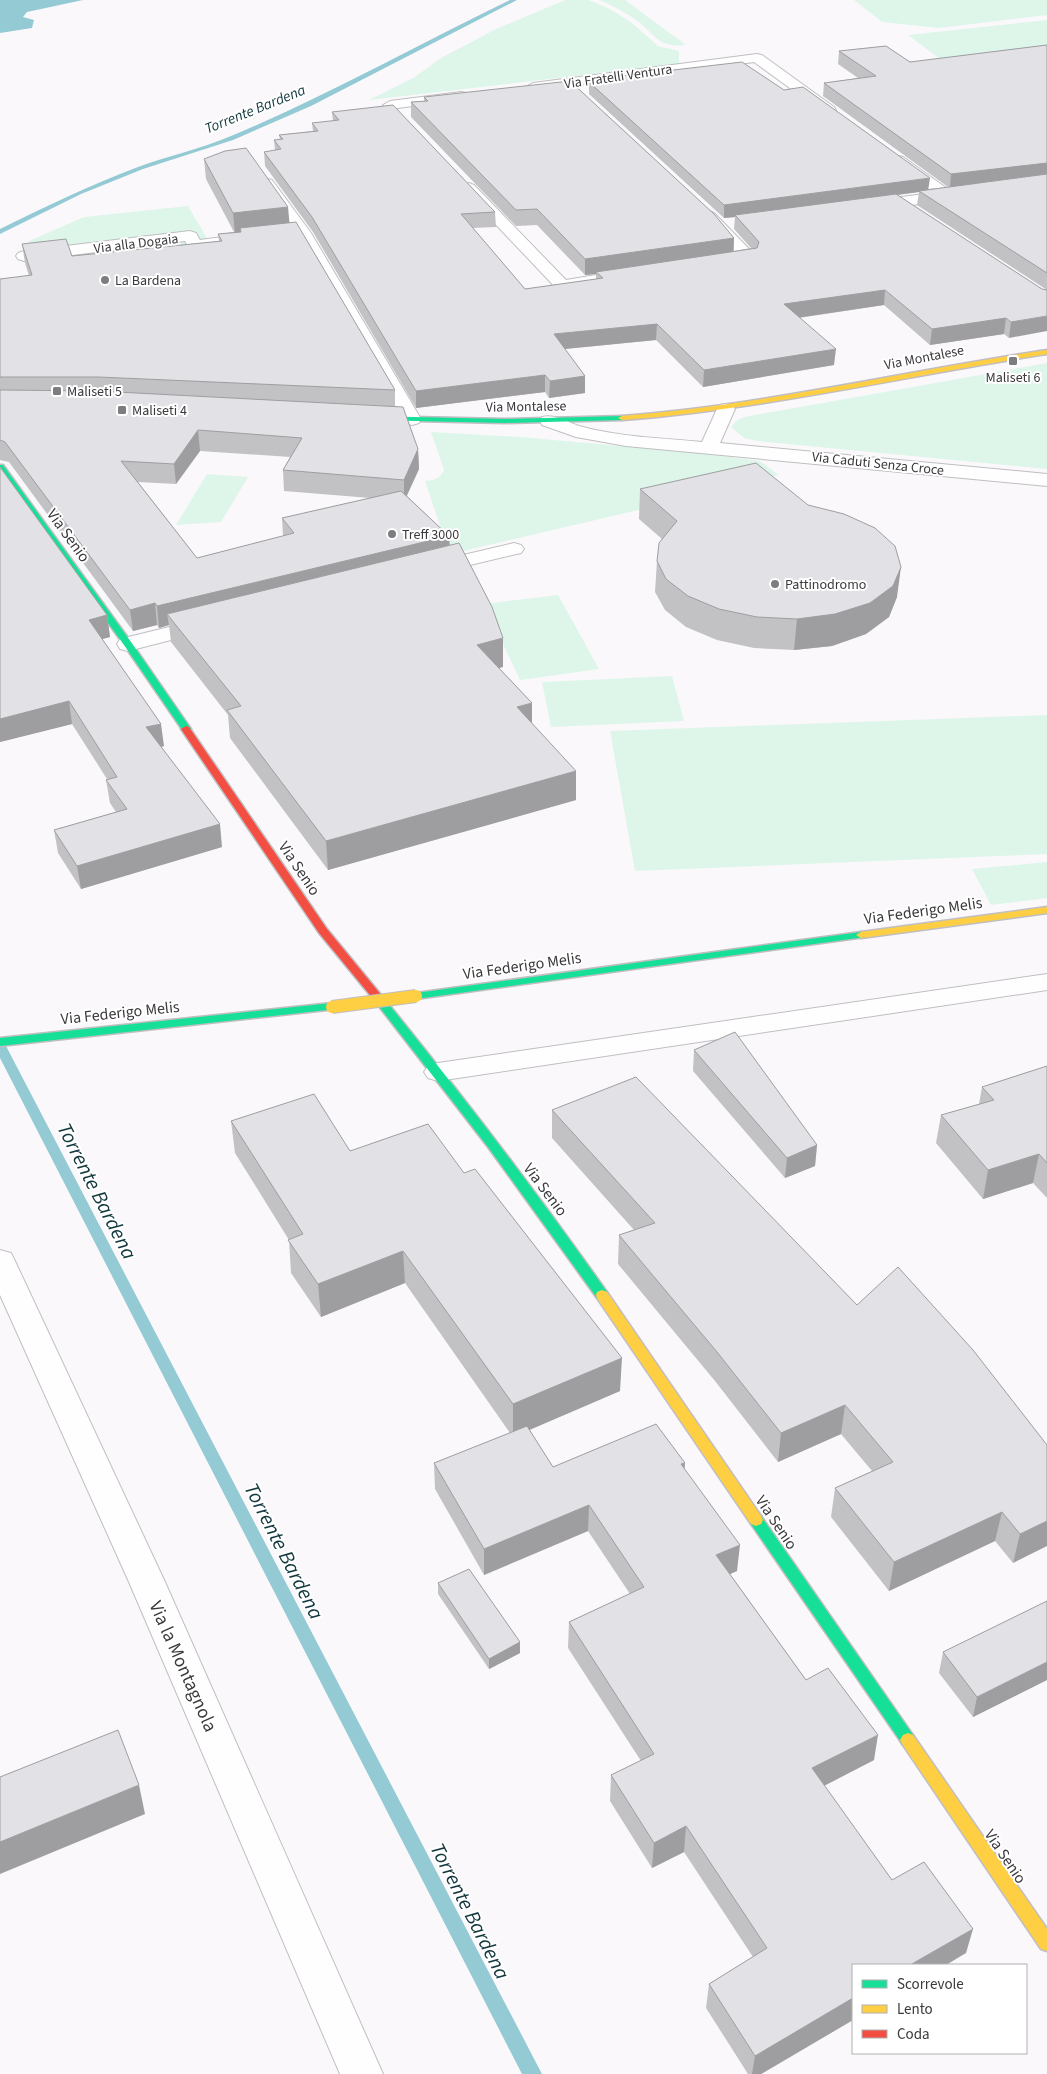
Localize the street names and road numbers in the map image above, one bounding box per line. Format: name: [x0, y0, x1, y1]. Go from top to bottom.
street label: Via Fratelli Ventura: [563, 60, 673, 94]
street label: Via alla Dogaia: [93, 229, 180, 259]
street label: Via Montalese: [883, 340, 966, 376]
street label: Via Montalese: [485, 396, 567, 418]
street label: Via Caduti Senza Croce: [811, 447, 945, 481]
street label: Via Senio: [41, 504, 95, 567]
street label: Via Senio: [273, 837, 325, 900]
street label: Via Federigo Melis: [863, 892, 984, 930]
street label: Via Federigo Melis: [462, 947, 583, 985]
street label: Via Federigo Melis: [60, 996, 181, 1030]
street label: Via Senio: [518, 1159, 572, 1221]
street label: Via Senio: [750, 1491, 802, 1554]
street label: Via la Montagnola: [142, 1597, 224, 1736]
street label: Via Senio: [979, 1825, 1031, 1888]

